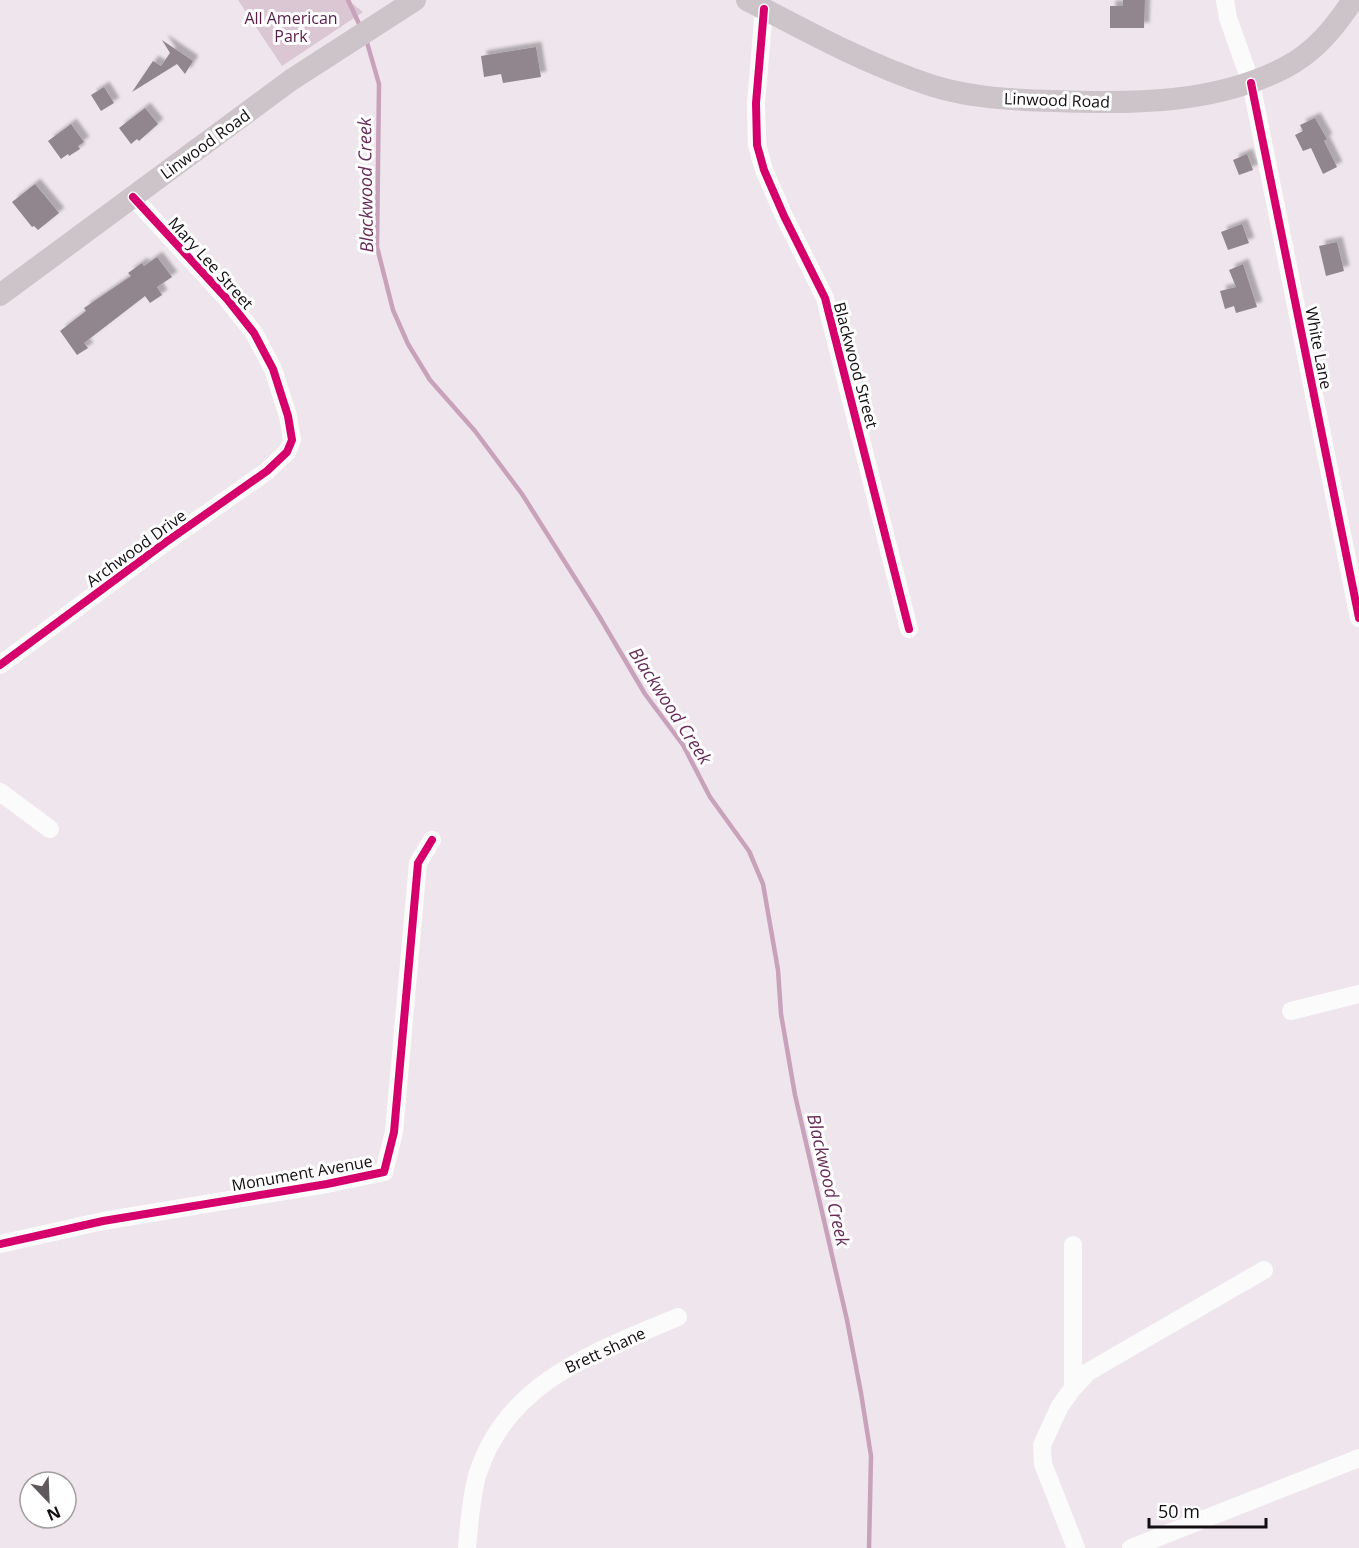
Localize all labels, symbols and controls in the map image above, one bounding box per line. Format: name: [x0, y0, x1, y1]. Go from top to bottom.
park label: All American Park: [244, 7, 338, 47]
street label: Linwood Road: [1004, 87, 1110, 113]
street label: Linwood Road: [156, 104, 254, 184]
water label: Blackwood Creek: [352, 116, 378, 253]
street label: Mary Lee Street: [164, 212, 259, 314]
street label: Blackwood Street: [829, 300, 883, 431]
street label: White Lane: [1300, 305, 1338, 391]
street label: Archwood Drive: [81, 504, 191, 592]
water label: Blackwood Creek: [624, 642, 718, 770]
water label: Blackwood Creek: [802, 1111, 856, 1249]
street label: Monument Avenue: [230, 1150, 374, 1196]
street label: Brett shane: [561, 1322, 649, 1378]
north arrow: [18, 1470, 78, 1530]
scale bar: [1149, 1491, 1266, 1529]
text: 50 m: [1158, 1499, 1200, 1523]
text: N: [44, 1501, 64, 1526]

